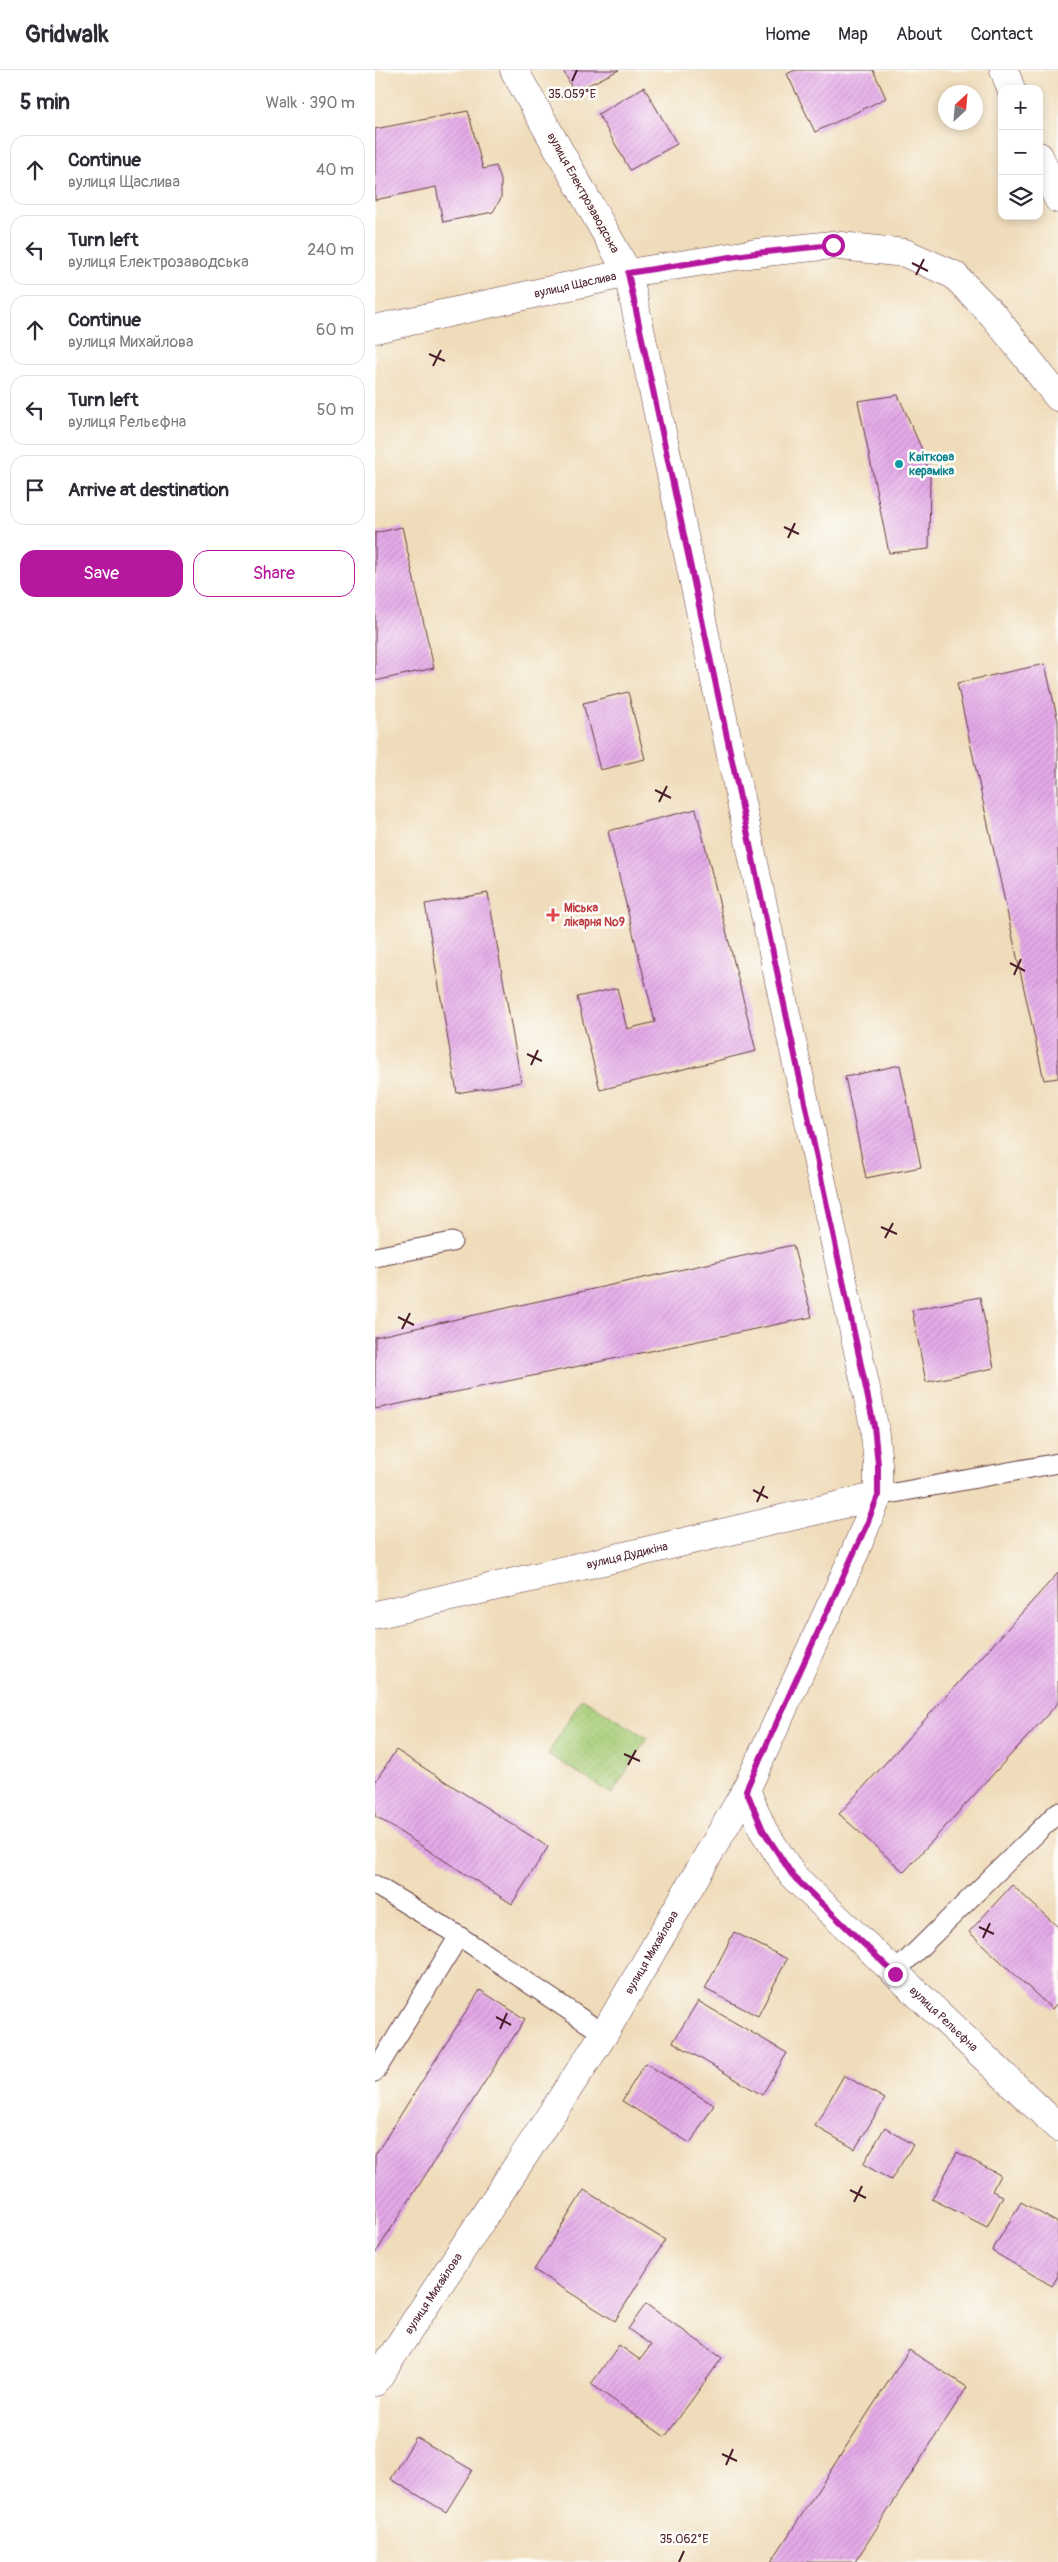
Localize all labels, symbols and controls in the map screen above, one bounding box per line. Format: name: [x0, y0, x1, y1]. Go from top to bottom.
text: Gridwalk: [25, 20, 109, 49]
text: Home: [765, 23, 810, 46]
text: Map: [838, 23, 868, 46]
text: About: [896, 23, 942, 46]
text: Contact: [970, 23, 1033, 46]
north arrow: [938, 85, 983, 130]
map controls: [998, 85, 1043, 220]
button: +: [998, 85, 1043, 130]
text: 35.059°E: [548, 87, 596, 102]
text: 5 min: [20, 89, 70, 116]
text: Walk · 390 m: [266, 93, 355, 113]
street label: вулиця Електрозаводська: [544, 130, 623, 256]
button: −: [998, 130, 1043, 175]
text: Continue: [68, 148, 141, 172]
icon: ahead: [21, 156, 49, 184]
text: 40 m: [316, 160, 354, 180]
text: вулиця Щаслива: [68, 172, 180, 192]
button: layers: [998, 175, 1043, 220]
text: Turn left: [68, 228, 138, 252]
route start: [822, 234, 845, 257]
icon: left: [21, 236, 49, 264]
text: 240 m: [307, 240, 354, 260]
text: вулиця Електрозаводська: [68, 252, 249, 272]
street label: вулиця Щаслива: [533, 268, 618, 301]
text: Continue: [68, 308, 141, 332]
icon: ahead: [21, 316, 49, 344]
text: 60 m: [316, 320, 354, 340]
text: вулиця Михайлова: [68, 332, 193, 352]
text: Turn left: [68, 388, 138, 412]
icon: left: [21, 396, 49, 424]
text: 50 m: [317, 400, 354, 420]
text: вулиця Рельєфна: [68, 412, 186, 432]
place label: Квіткова кераміка: [909, 450, 955, 479]
marker: Квіткова кераміка: [893, 458, 905, 470]
icon: arrive: [21, 476, 49, 504]
text: Arrive at destination: [68, 478, 229, 502]
button: Save: [20, 550, 183, 597]
button: Share: [193, 550, 355, 597]
place label: Міська лікарня №9: [563, 901, 625, 930]
marker: Міська лікарня №9: [546, 908, 560, 922]
street label: вулиця Дудикіна: [585, 1538, 670, 1572]
street label: вулиця Михайлова: [621, 1908, 682, 1997]
route end: [884, 1963, 907, 1986]
street label: вулиця Рельєфна: [906, 1983, 981, 2055]
street label: вулиця Михайлова: [401, 2250, 466, 2337]
text: 35.062°E: [659, 2532, 709, 2547]

